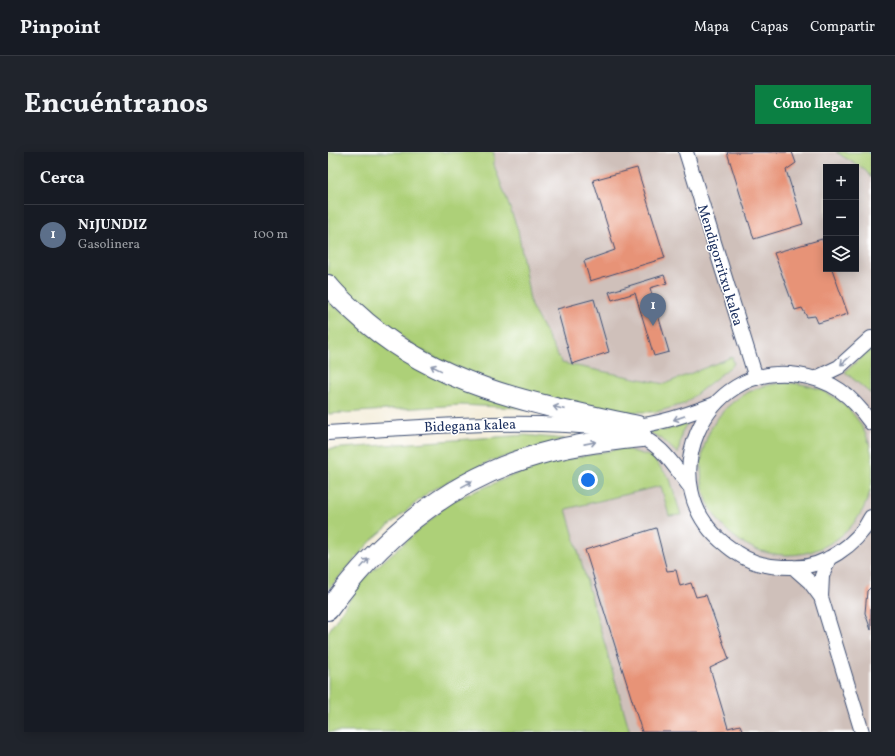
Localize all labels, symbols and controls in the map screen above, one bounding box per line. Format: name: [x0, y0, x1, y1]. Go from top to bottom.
text: Pinpoint: [20, 15, 100, 41]
text: Mapa: [694, 18, 729, 37]
text: Capas: [751, 18, 788, 37]
text: Compartir: [810, 18, 875, 37]
text: Encuéntranos: [24, 85, 208, 124]
button: Cómo llegar: [755, 85, 871, 124]
map controls: [823, 164, 859, 272]
button: +: [823, 164, 859, 200]
text: Cerca: [40, 167, 85, 190]
button: −: [823, 200, 859, 236]
street label: Mendigorritxu kalea: [692, 203, 747, 328]
text: N1JUNDIZ: [78, 215, 147, 236]
text: 1: [50, 226, 56, 244]
text: 100 m: [253, 226, 288, 244]
text: Gasolinera: [78, 236, 140, 254]
button: layers: [823, 236, 859, 272]
pin: 1: [640, 293, 666, 326]
one-way arrow: [841, 356, 851, 365]
one-way arrow: [430, 364, 442, 371]
one-way arrow: [553, 404, 566, 412]
one-way arrow: [674, 414, 686, 422]
street label: Bidegana kalea: [424, 415, 516, 438]
one-way arrow: [583, 438, 596, 446]
your location: [578, 470, 598, 490]
one-way arrow: [461, 480, 473, 487]
one-way arrow: [360, 558, 370, 568]

